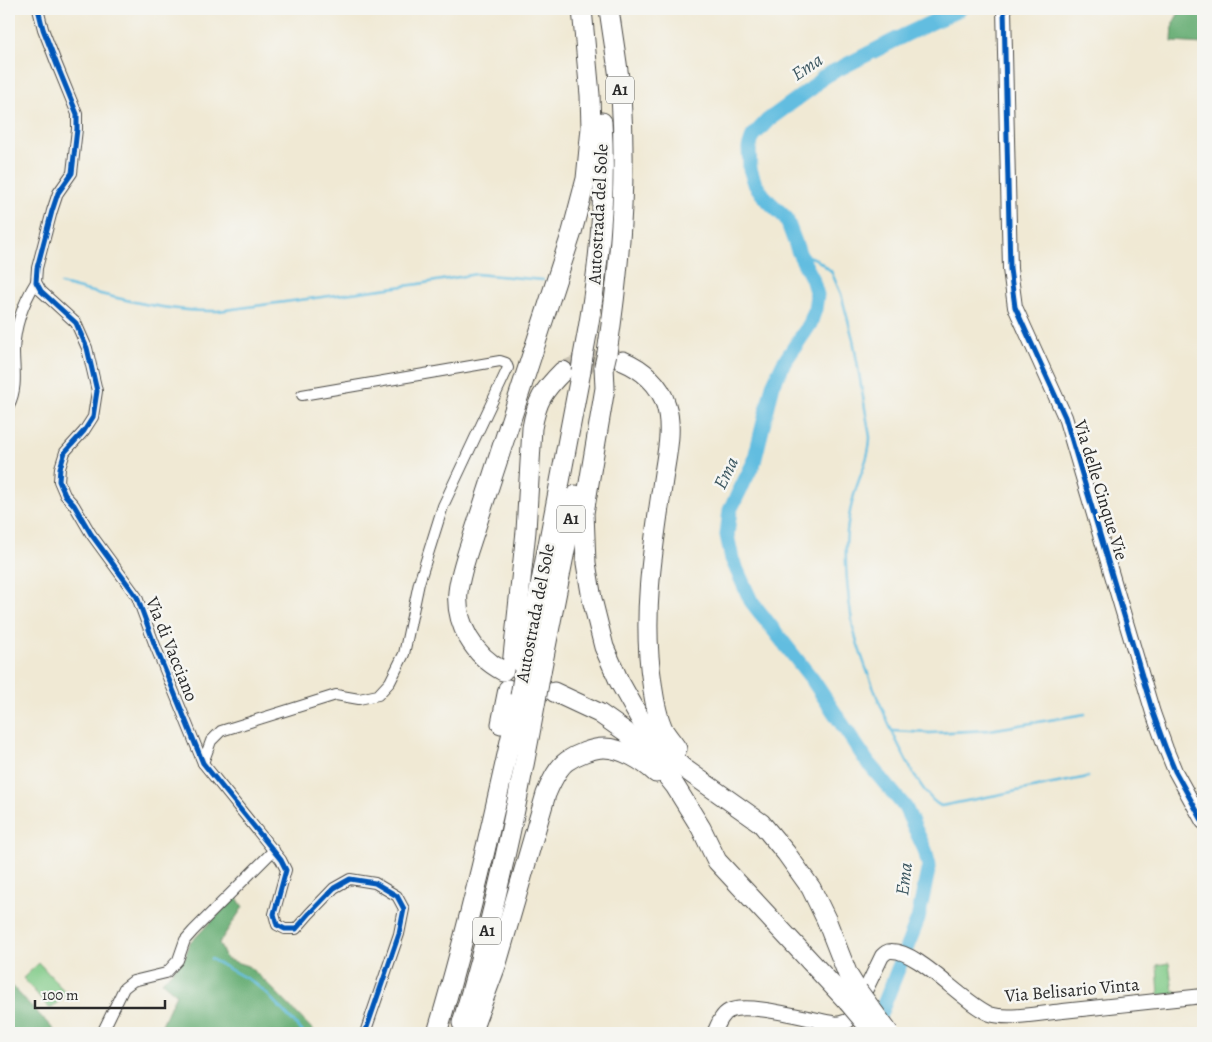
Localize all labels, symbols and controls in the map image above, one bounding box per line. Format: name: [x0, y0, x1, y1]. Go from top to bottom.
water label: Ema: [786, 47, 828, 87]
road number: A1: [606, 76, 634, 104]
street label: Autostrada del Sole: [582, 143, 614, 286]
street label: Via delle Cinque Vie: [1068, 416, 1134, 563]
water label: Ema: [707, 452, 745, 494]
road number: A1: [557, 506, 585, 532]
street label: Autostrada del Sole: [510, 542, 560, 685]
street label: Via di Vacciano: [140, 592, 204, 705]
water label: Ema: [889, 861, 919, 897]
road number: A1: [473, 918, 501, 944]
street label: Via Belisario Vinta: [1003, 972, 1141, 1008]
scale bar: [35, 977, 165, 1009]
text: 100 m: [42, 985, 79, 1005]

